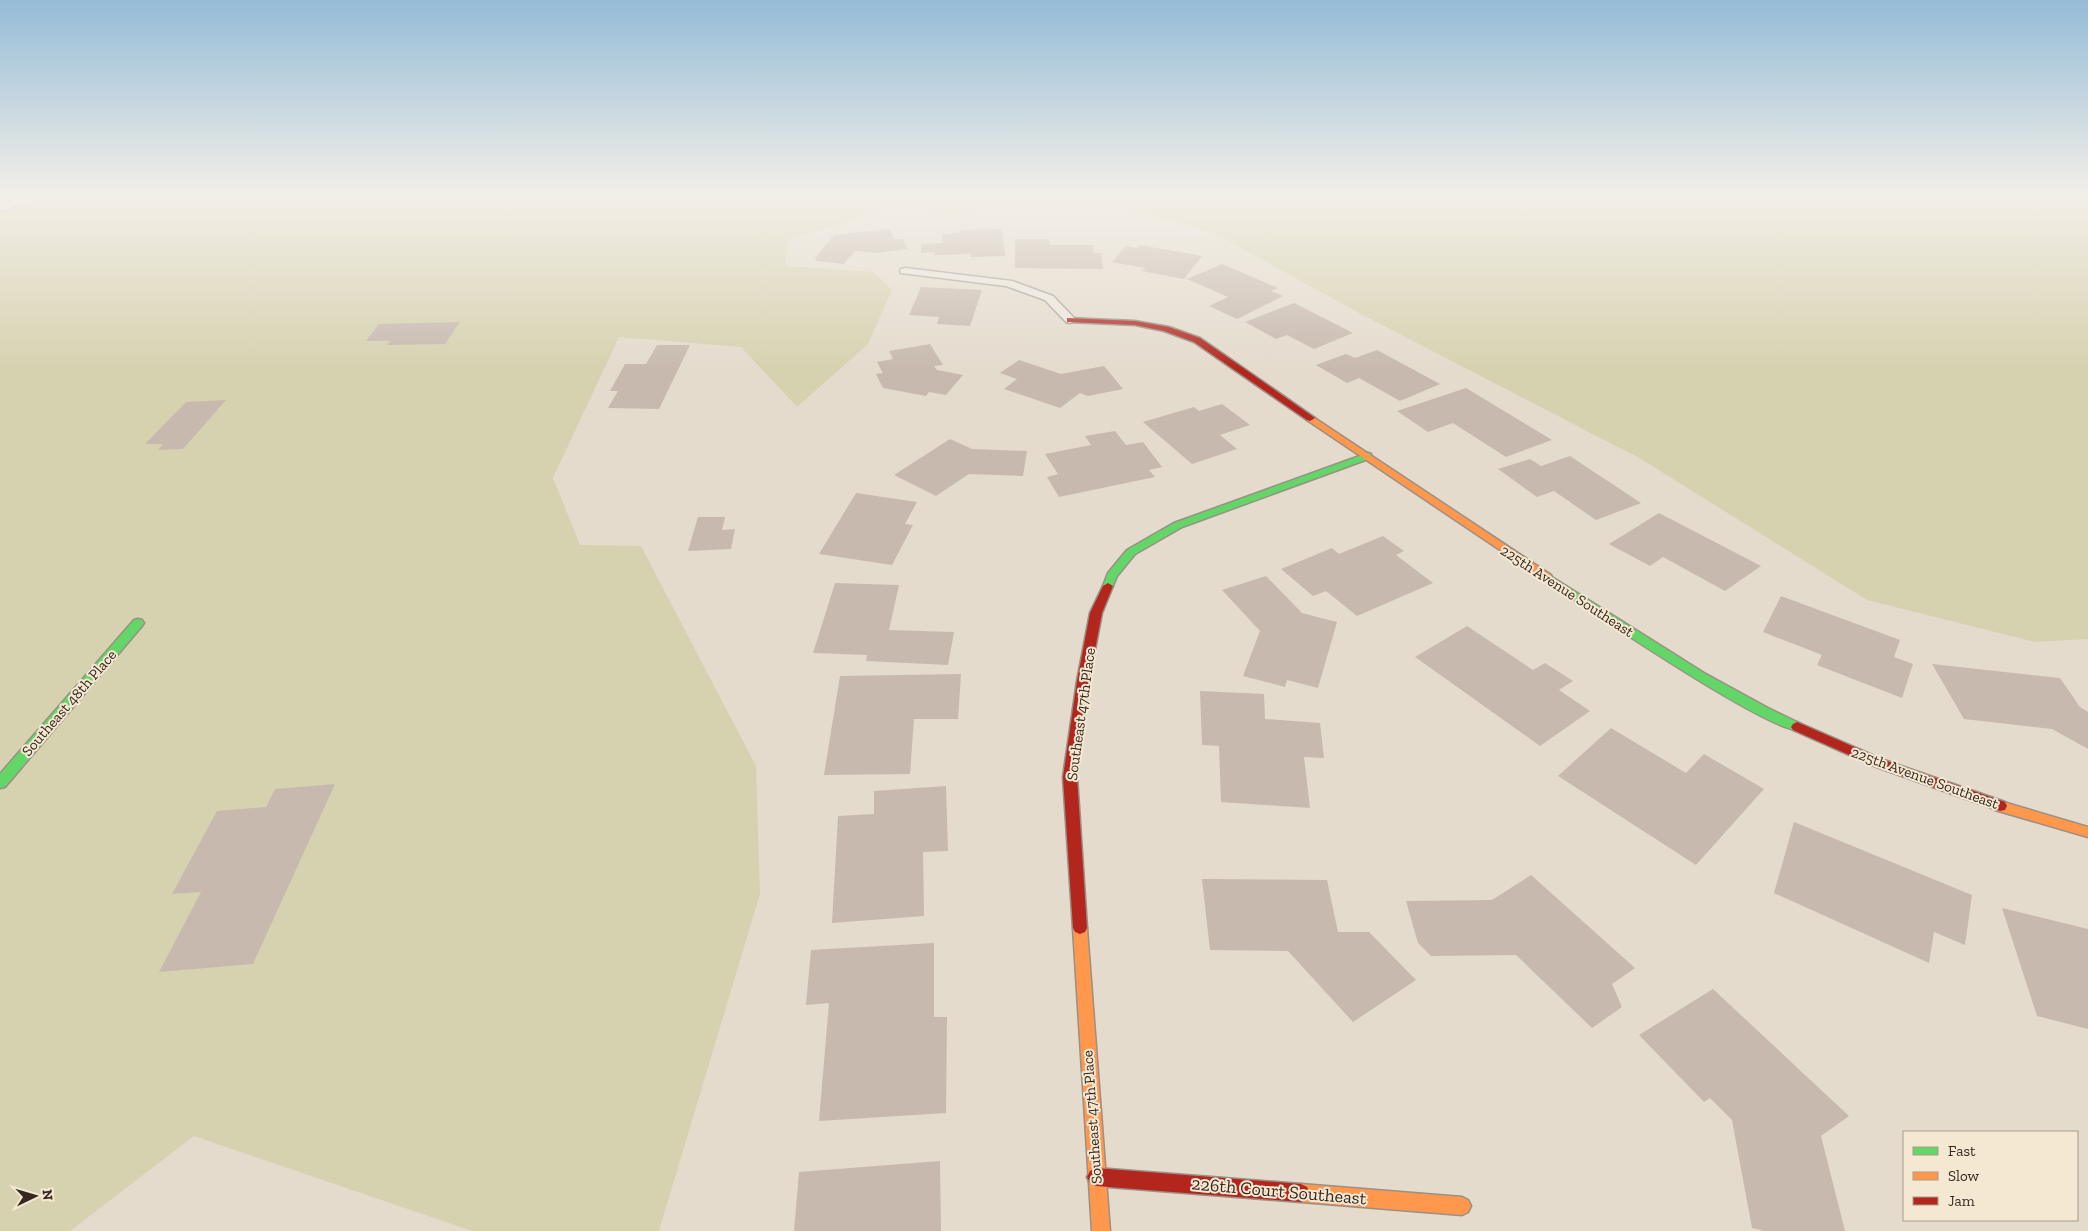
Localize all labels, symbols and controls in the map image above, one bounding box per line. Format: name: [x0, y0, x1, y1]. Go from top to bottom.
street label: 225th Avenue Southeast: [1497, 541, 1637, 641]
street label: Southeast 48th Place: [18, 646, 120, 760]
street label: Southeast 47th Place: [1063, 646, 1099, 782]
street label: 225th Avenue Southeast: [1849, 743, 2001, 813]
street label: Southeast 47th Place: [1078, 1050, 1106, 1184]
legend: [1903, 1131, 2078, 1221]
text: Fast: [1948, 1142, 1976, 1160]
text: Slow: [1948, 1167, 1980, 1185]
north arrow: [10, 1171, 60, 1221]
street label: 226th Court Southeast: [1191, 1172, 1368, 1210]
text: N: [39, 1189, 56, 1201]
text: Jam: [1948, 1192, 1975, 1210]

